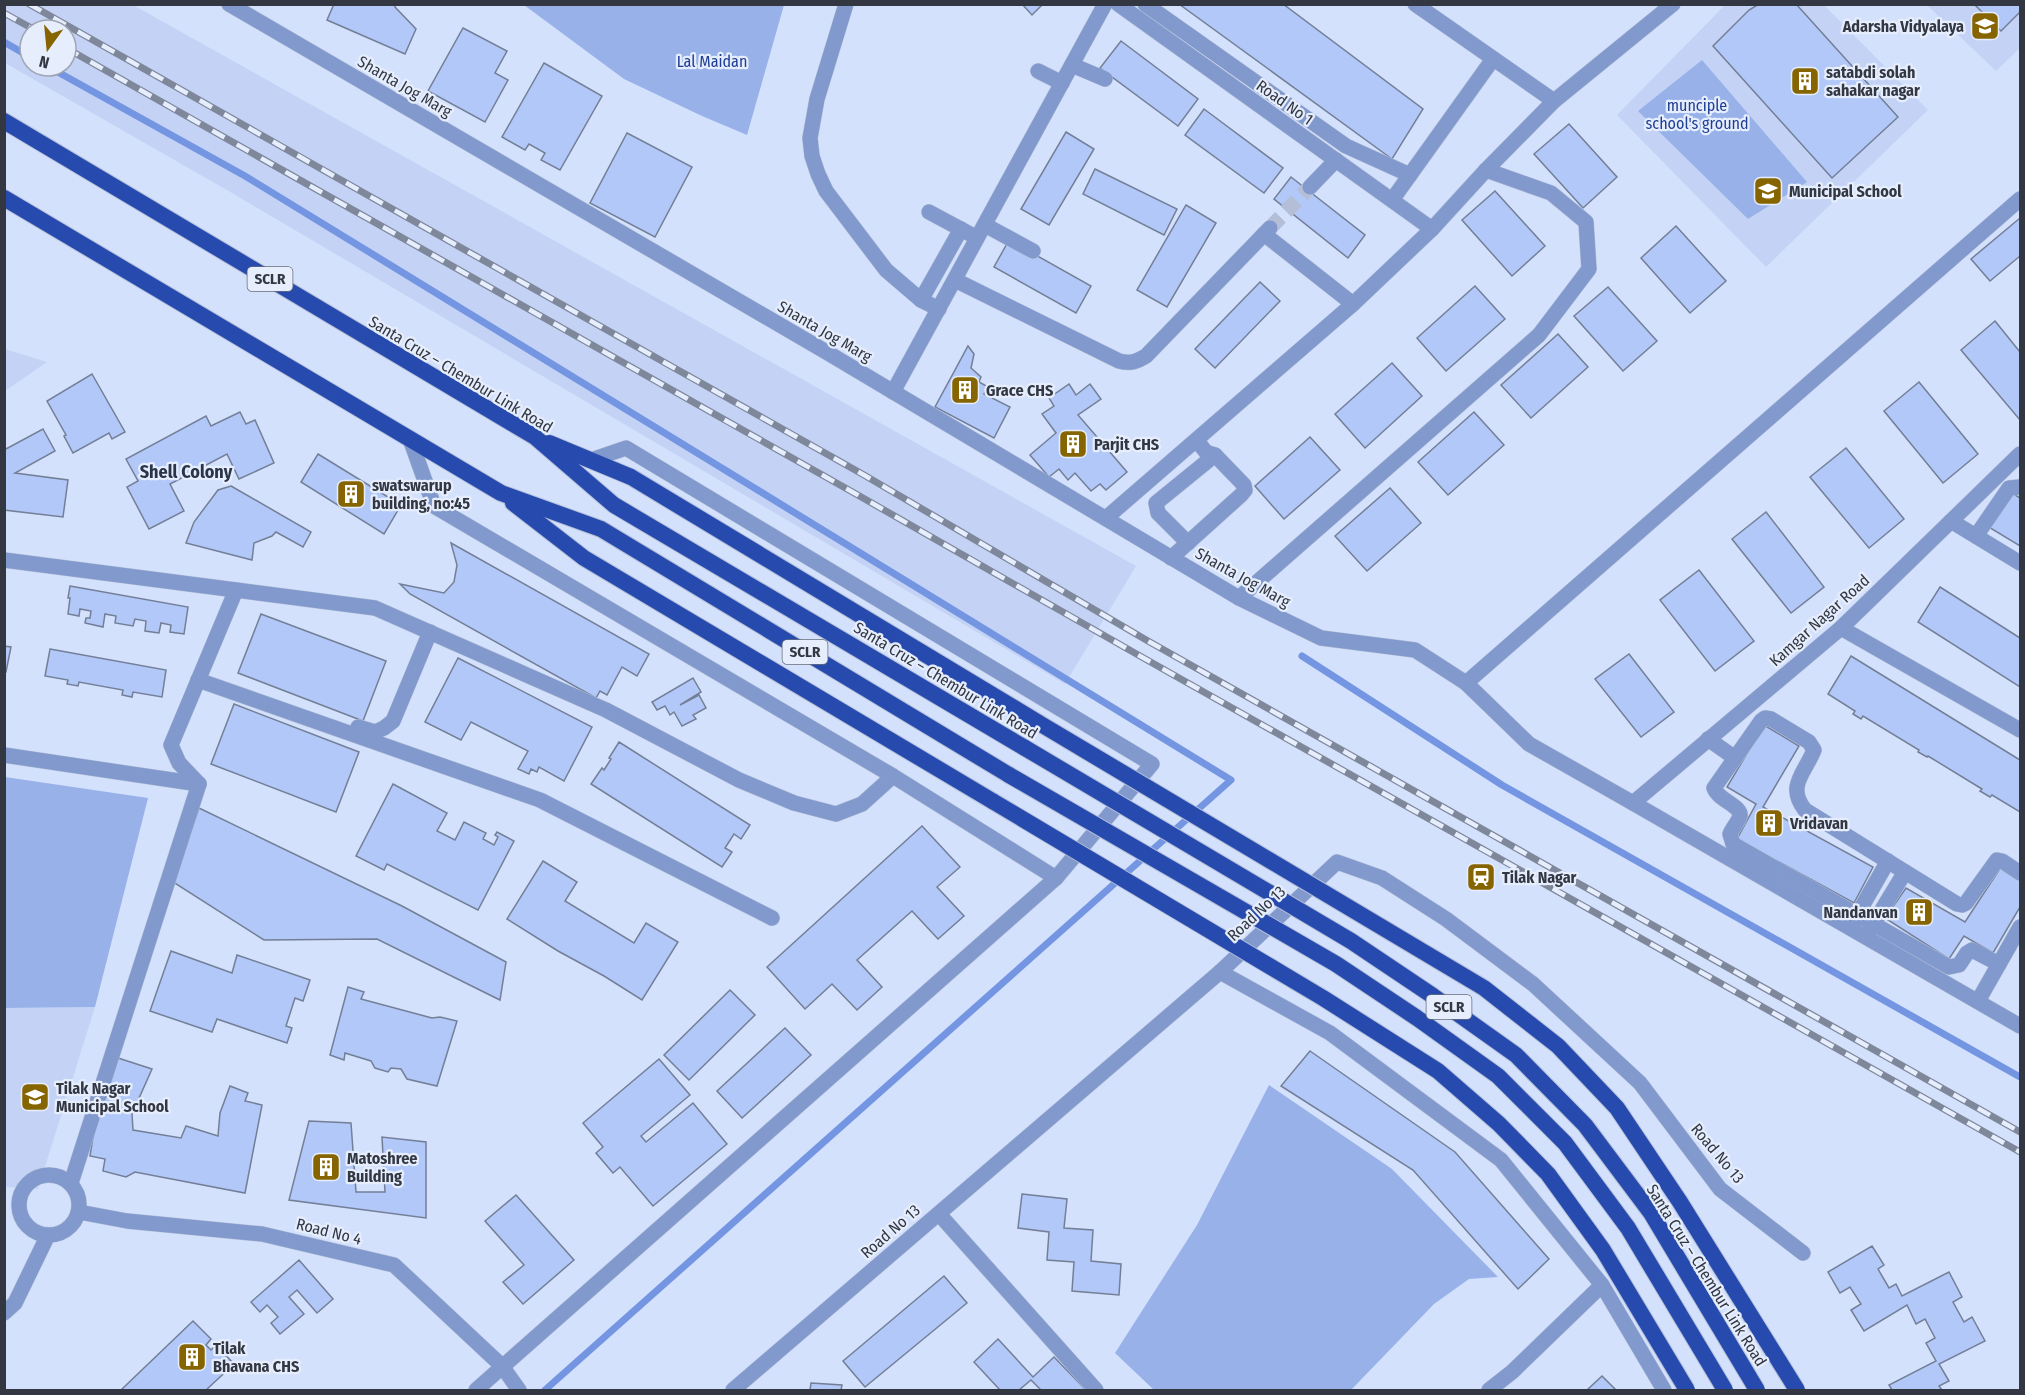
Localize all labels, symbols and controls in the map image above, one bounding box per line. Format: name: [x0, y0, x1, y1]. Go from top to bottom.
school or university icon: Adarsha Vidyalaya: [1969, 10, 2001, 42]
place label: Adarsha Vidyalaya: [1842, 17, 1964, 36]
north arrow: [18, 18, 78, 78]
text: N: [37, 52, 51, 72]
street label: Shanta Jog Marg: [354, 52, 456, 121]
park label: Lal Maidan: [677, 52, 747, 71]
place label: satabdi solah sahakar nagar: [1826, 63, 1920, 100]
building icon: satabdi solah sahakar nagar: [1789, 65, 1821, 97]
street label: Road No 1: [1253, 76, 1317, 129]
park label: munciple school's ground: [1645, 96, 1749, 133]
school or university icon: Municipal School: [1752, 175, 1784, 207]
place label: Municipal School: [1789, 182, 1902, 201]
road number: SCLR: [248, 267, 292, 291]
street label: Shanta Jog Marg: [774, 297, 876, 366]
street label: Santa Cruz – Chembur Link Road: [365, 312, 556, 437]
building icon: Grace CHS: [949, 374, 981, 406]
place label: Grace CHS: [986, 381, 1053, 400]
building icon: Parjit CHS: [1057, 428, 1089, 460]
place label: Parjit CHS: [1094, 435, 1159, 454]
district label: Shell Colony: [140, 461, 233, 483]
place label: swatswarup building, no:45: [372, 476, 470, 513]
building icon: swatswarup building, no:45: [335, 478, 367, 510]
street label: Shanta Jog Marg: [1192, 544, 1294, 612]
street label: Kamgar Nagar Road: [1765, 571, 1873, 670]
street label: Santa Cruz – Chembur Link Road: [850, 618, 1041, 743]
road number: SCLR: [782, 640, 828, 664]
building icon: Vridavan: [1753, 807, 1785, 839]
place label: Vridavan: [1789, 814, 1848, 833]
station icon: Tilak Nagar: [1465, 861, 1497, 893]
place label: Tilak Nagar: [1502, 868, 1577, 887]
street label: Road No 13: [1223, 882, 1289, 945]
building icon: Nandanvan: [1903, 896, 1935, 928]
place label: Nandanvan: [1824, 903, 1898, 922]
road number: SCLR: [1426, 995, 1472, 1019]
place label: Tilak Nagar Municipal School: [56, 1079, 169, 1116]
school or university icon: Tilak Nagar Municipal School: [19, 1081, 51, 1113]
street label: Road No 13: [1687, 1120, 1748, 1187]
place label: Matoshree Building: [347, 1149, 417, 1186]
building icon: Matoshree Building: [310, 1151, 342, 1183]
street label: Santa Cruz – Chembur Link Road: [1643, 1181, 1771, 1370]
street label: Road No 13: [857, 1200, 924, 1262]
street label: Road No 4: [294, 1214, 364, 1249]
place label: Tilak Bhavana CHS: [213, 1339, 299, 1376]
building icon: Tilak Bhavana CHS: [176, 1341, 208, 1373]

